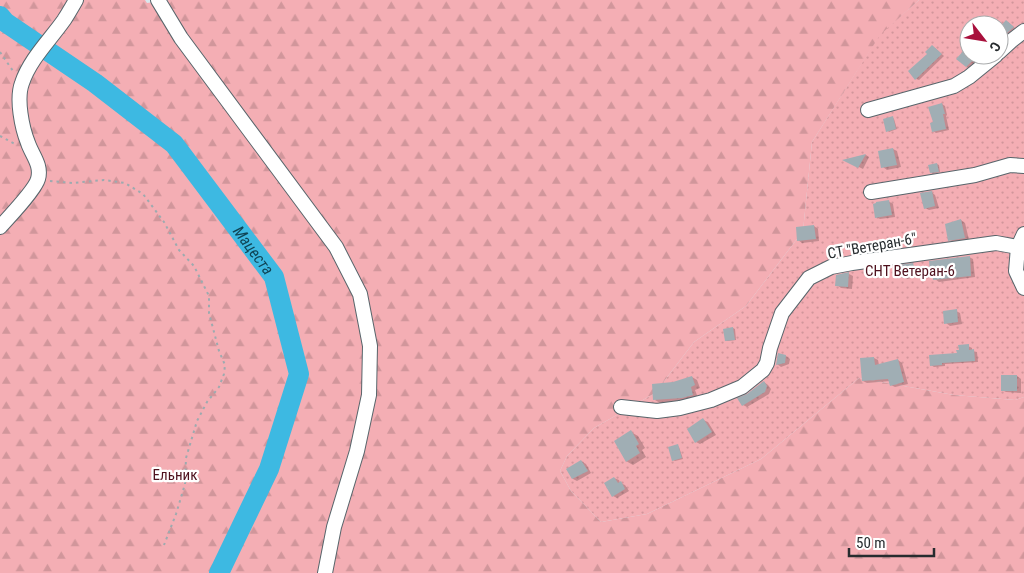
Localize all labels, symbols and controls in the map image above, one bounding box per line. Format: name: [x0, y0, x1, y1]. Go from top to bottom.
north arrow: [959, 15, 1009, 65]
text: С: [986, 39, 1004, 54]
water label: Мацеста: [229, 222, 278, 278]
street label: СТ "Ветеран-6": [826, 229, 918, 263]
park label: СНТ Ветеран-6: [865, 262, 955, 280]
park label: Ельник: [153, 466, 197, 484]
scale bar: [849, 526, 934, 558]
text: 50 m: [856, 534, 886, 552]

